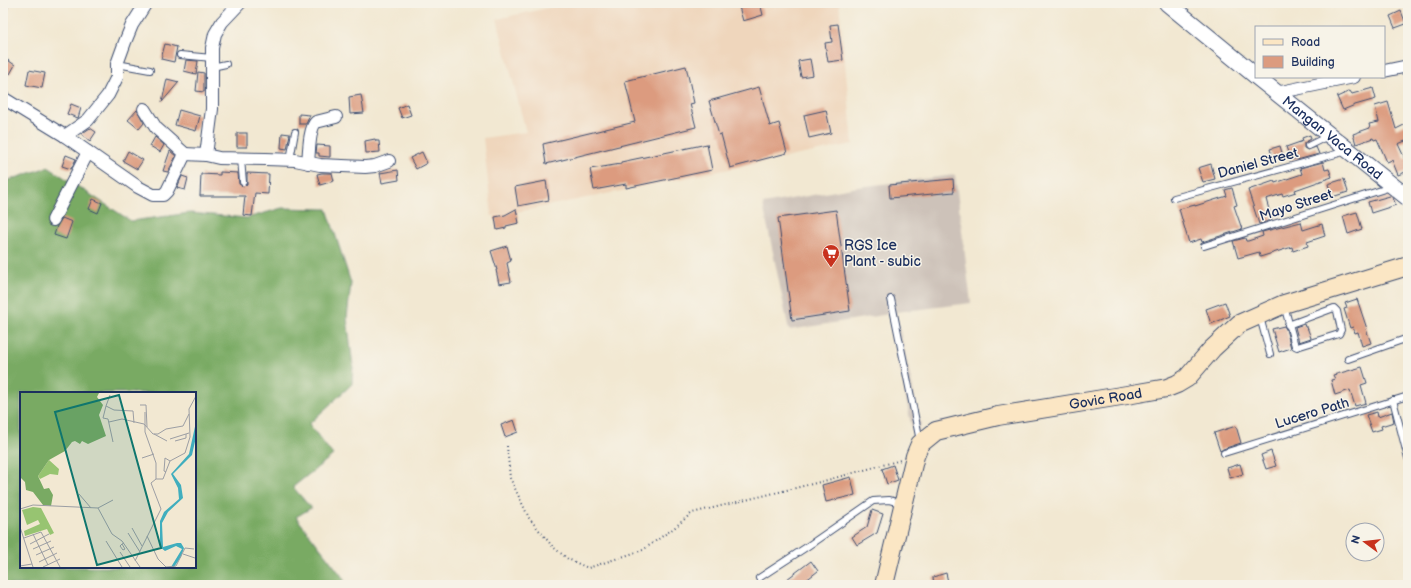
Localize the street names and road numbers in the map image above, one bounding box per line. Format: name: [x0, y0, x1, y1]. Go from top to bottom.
street label: Mangan Vaca Road: [1279, 92, 1386, 183]
street label: Daniel Street: [1216, 144, 1301, 182]
street label: Mayo Street: [1257, 185, 1335, 225]
street label: Govic Road: [1068, 384, 1143, 413]
street label: Lucero Path: [1273, 394, 1351, 432]

